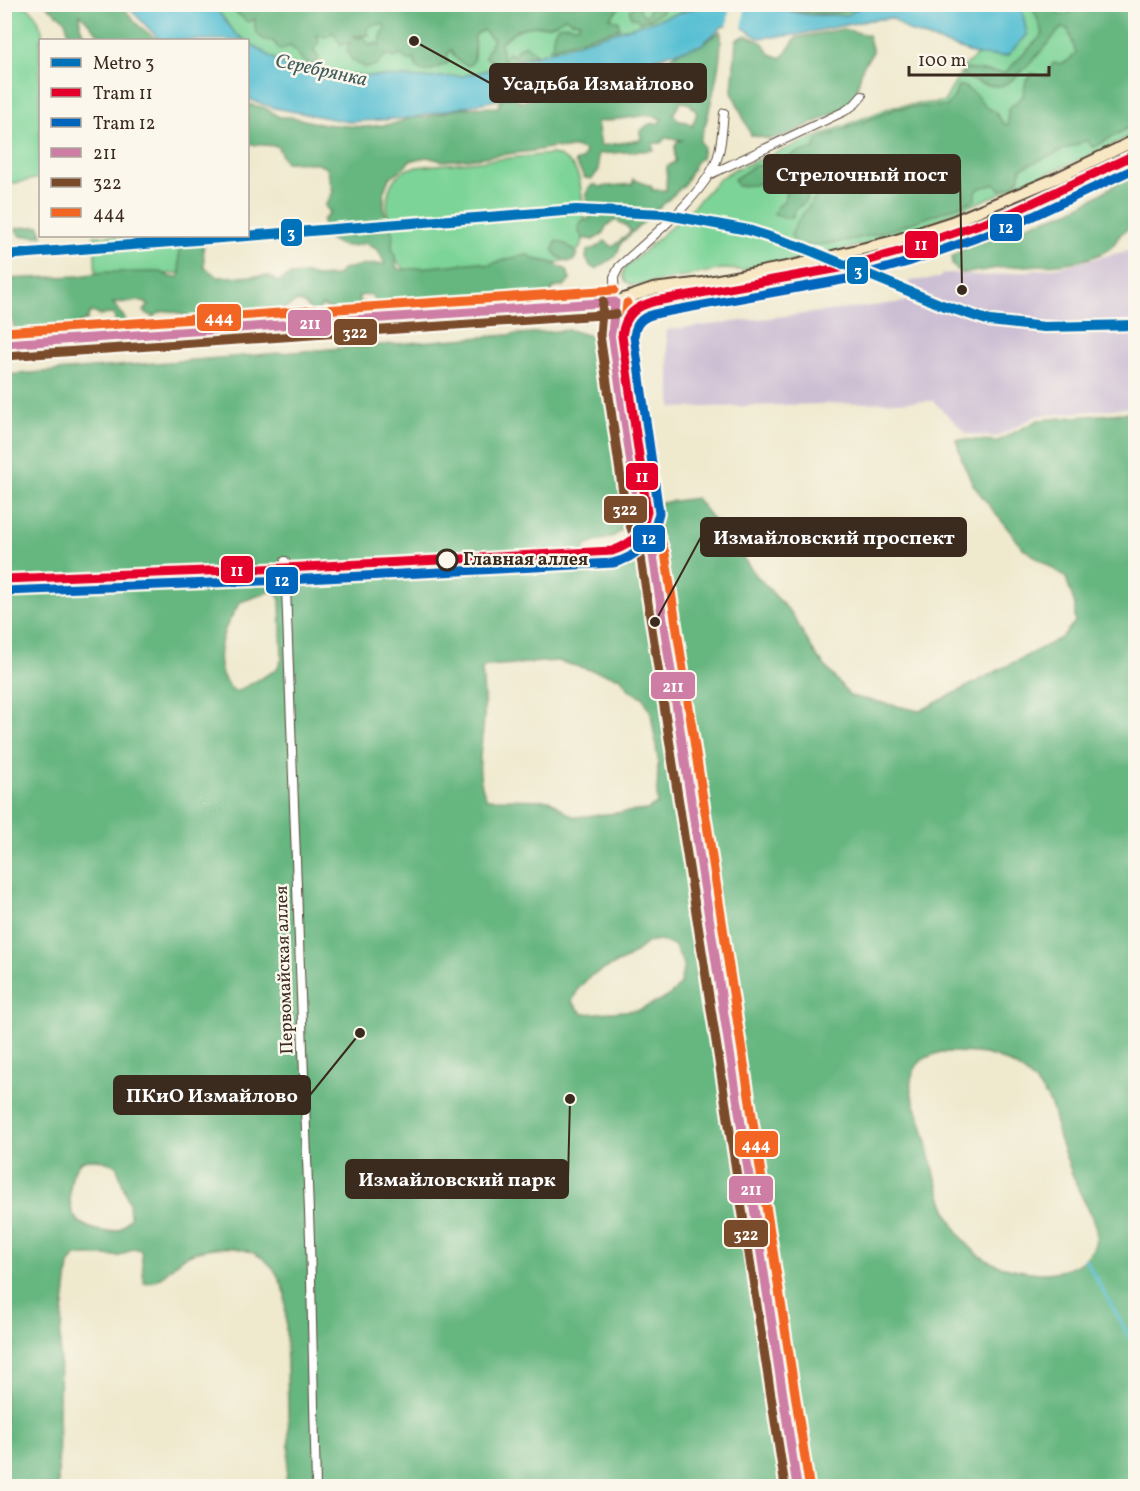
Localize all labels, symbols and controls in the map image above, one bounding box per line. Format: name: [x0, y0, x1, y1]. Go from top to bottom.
legend: [39, 39, 249, 237]
scale bar: [909, 39, 1048, 77]
water label: Серебрянка: [272, 48, 370, 94]
text: 100 m: [918, 49, 967, 74]
text: Metro 3: [93, 52, 154, 77]
callout: Усадьба Измайлово: [490, 64, 706, 102]
text: Усадьба Измайлово: [502, 71, 694, 99]
text: Tram 11: [93, 82, 153, 107]
text: Tram 12: [93, 112, 156, 137]
text: 211: [93, 142, 117, 167]
callout: Стрелочный пост: [764, 155, 960, 193]
text: Стрелочный пост: [776, 162, 948, 190]
text: 322: [93, 172, 122, 197]
text: 444: [93, 202, 125, 227]
line badge: 12: [989, 213, 1023, 242]
line badge: 3: [280, 218, 303, 247]
text: 12: [999, 218, 1013, 240]
text: 3: [287, 223, 295, 245]
line badge: 11: [904, 230, 939, 259]
text: 11: [915, 235, 927, 257]
line badge: 3: [846, 256, 869, 285]
text: 3: [854, 261, 862, 283]
line badge: 444: [196, 303, 242, 332]
text: 444: [204, 308, 234, 330]
line badge: 211: [287, 309, 332, 337]
text: 211: [299, 314, 321, 336]
line badge: 322: [333, 318, 378, 346]
text: 322: [343, 323, 367, 345]
line badge: 11: [625, 462, 659, 491]
text: 11: [636, 467, 648, 489]
line badge: 322: [603, 495, 648, 524]
text: 322: [613, 500, 637, 522]
callout: Измайловский проспект: [701, 518, 966, 556]
line badge: 12: [632, 524, 666, 553]
text: Измайловский проспект: [713, 525, 955, 553]
text: 12: [642, 529, 656, 551]
place label: Главная аллея: [463, 548, 588, 573]
marker: Главная аллея: [436, 549, 458, 571]
line badge: 11: [220, 555, 254, 584]
text: 11: [231, 561, 243, 583]
line badge: 12: [265, 566, 299, 595]
text: 12: [275, 571, 289, 593]
line badge: 211: [650, 671, 696, 700]
text: 211: [662, 677, 684, 699]
street label: Первомайская аллея: [270, 885, 300, 1055]
callout: ПКиО Измайлово: [114, 1076, 310, 1114]
text: ПКиО Измайлово: [126, 1083, 298, 1111]
line badge: 444: [734, 1130, 779, 1158]
text: 444: [741, 1135, 771, 1157]
callout: Измайловский парк: [346, 1160, 568, 1198]
text: Измайловский парк: [358, 1167, 556, 1195]
line badge: 211: [728, 1175, 774, 1204]
text: 211: [740, 1180, 762, 1202]
line badge: 322: [723, 1219, 769, 1248]
text: 322: [734, 1225, 758, 1247]

